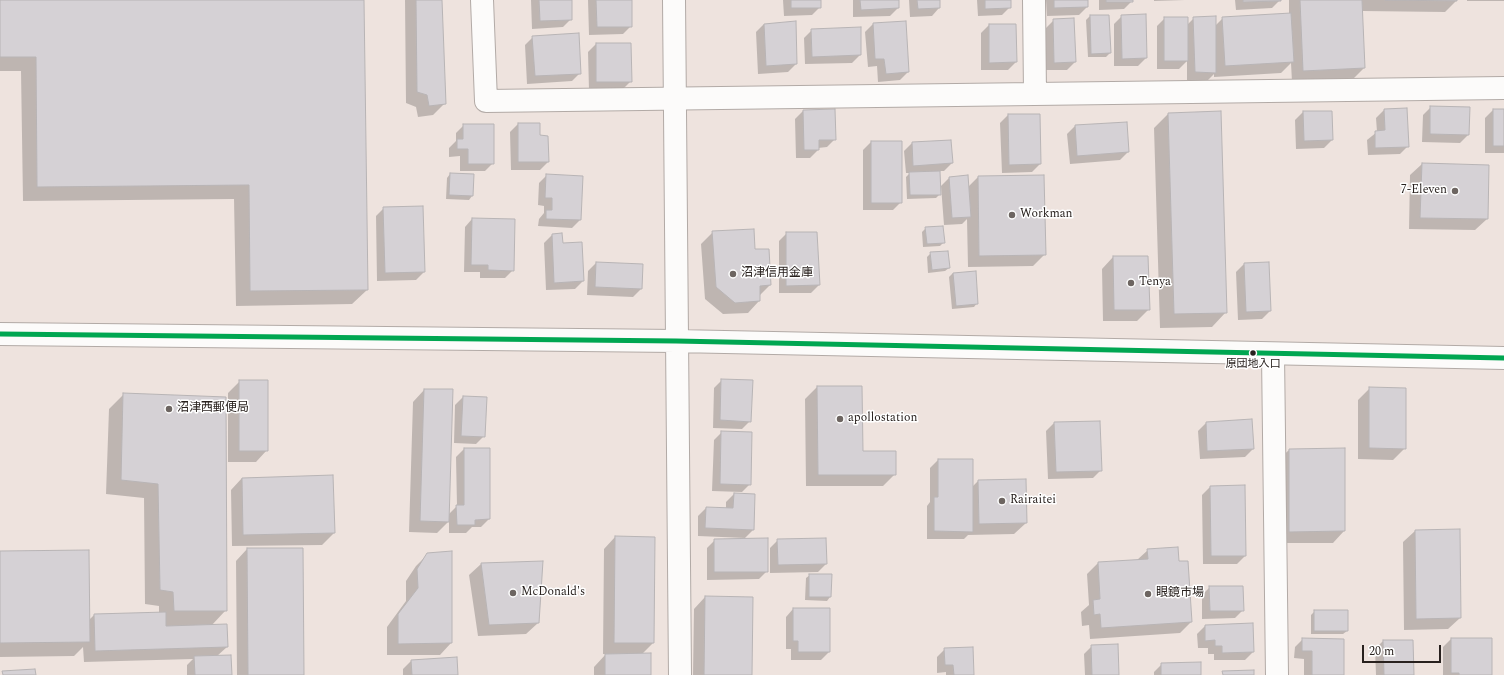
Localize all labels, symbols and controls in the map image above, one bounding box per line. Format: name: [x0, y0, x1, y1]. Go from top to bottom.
place label: 7-Eleven: [1401, 184, 1447, 198]
marker: 7-Eleven: [1450, 186, 1460, 196]
place label: Workman: [1020, 208, 1073, 222]
marker: Workman: [1007, 210, 1017, 220]
place label: 沼津信用金庫: [741, 267, 813, 281]
marker: 沼津信用金庫: [728, 269, 738, 279]
place label: Tenya: [1139, 276, 1171, 290]
marker: Tenya: [1126, 278, 1136, 288]
marker: 原団地入口: [1248, 348, 1258, 358]
place label: 原団地入口: [1226, 358, 1280, 372]
place label: 沼津西郵便局: [177, 402, 249, 416]
marker: 沼津西郵便局: [164, 404, 174, 414]
place label: apollostation: [848, 412, 917, 426]
marker: apollostation: [835, 414, 845, 424]
place label: Rairaitei: [1010, 494, 1056, 508]
marker: Rairaitei: [997, 496, 1007, 506]
place label: McDonald's: [521, 586, 585, 600]
place label: 眼鏡市場: [1156, 587, 1204, 601]
marker: McDonald's: [508, 588, 518, 598]
marker: 眼鏡市場: [1143, 589, 1153, 599]
scale bar: [1364, 637, 1443, 663]
text: 20 m: [1369, 642, 1394, 661]

